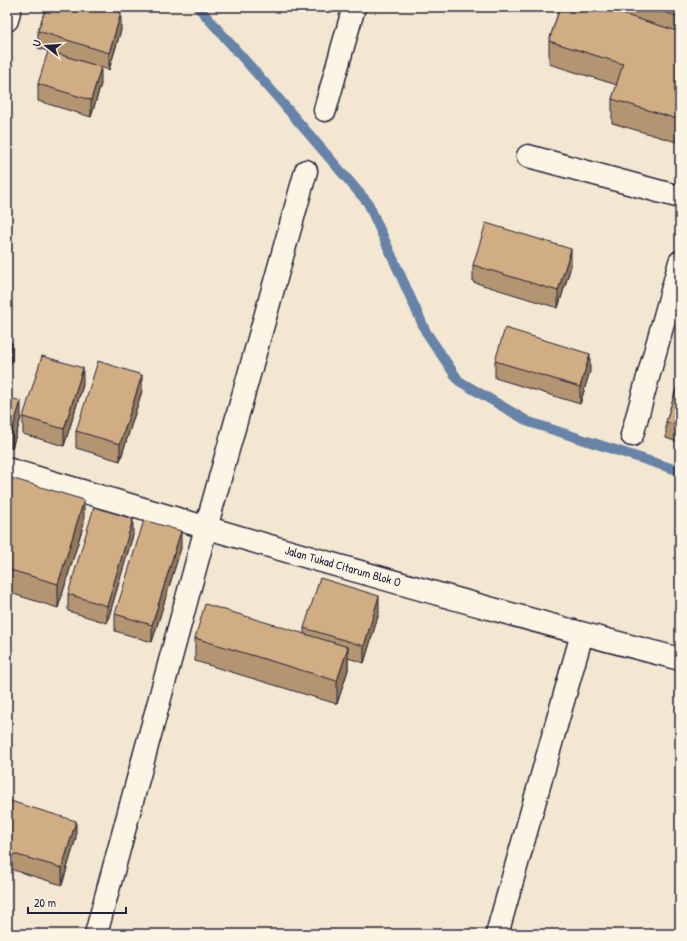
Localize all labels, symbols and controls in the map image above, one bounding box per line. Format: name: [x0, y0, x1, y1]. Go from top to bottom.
north arrow: [26, 26, 66, 66]
text: U: [29, 38, 44, 48]
street label: Jalan Tukad Citarum Blok O: [283, 541, 403, 591]
scale bar: [28, 889, 126, 915]
text: 20 m: [34, 894, 56, 911]

